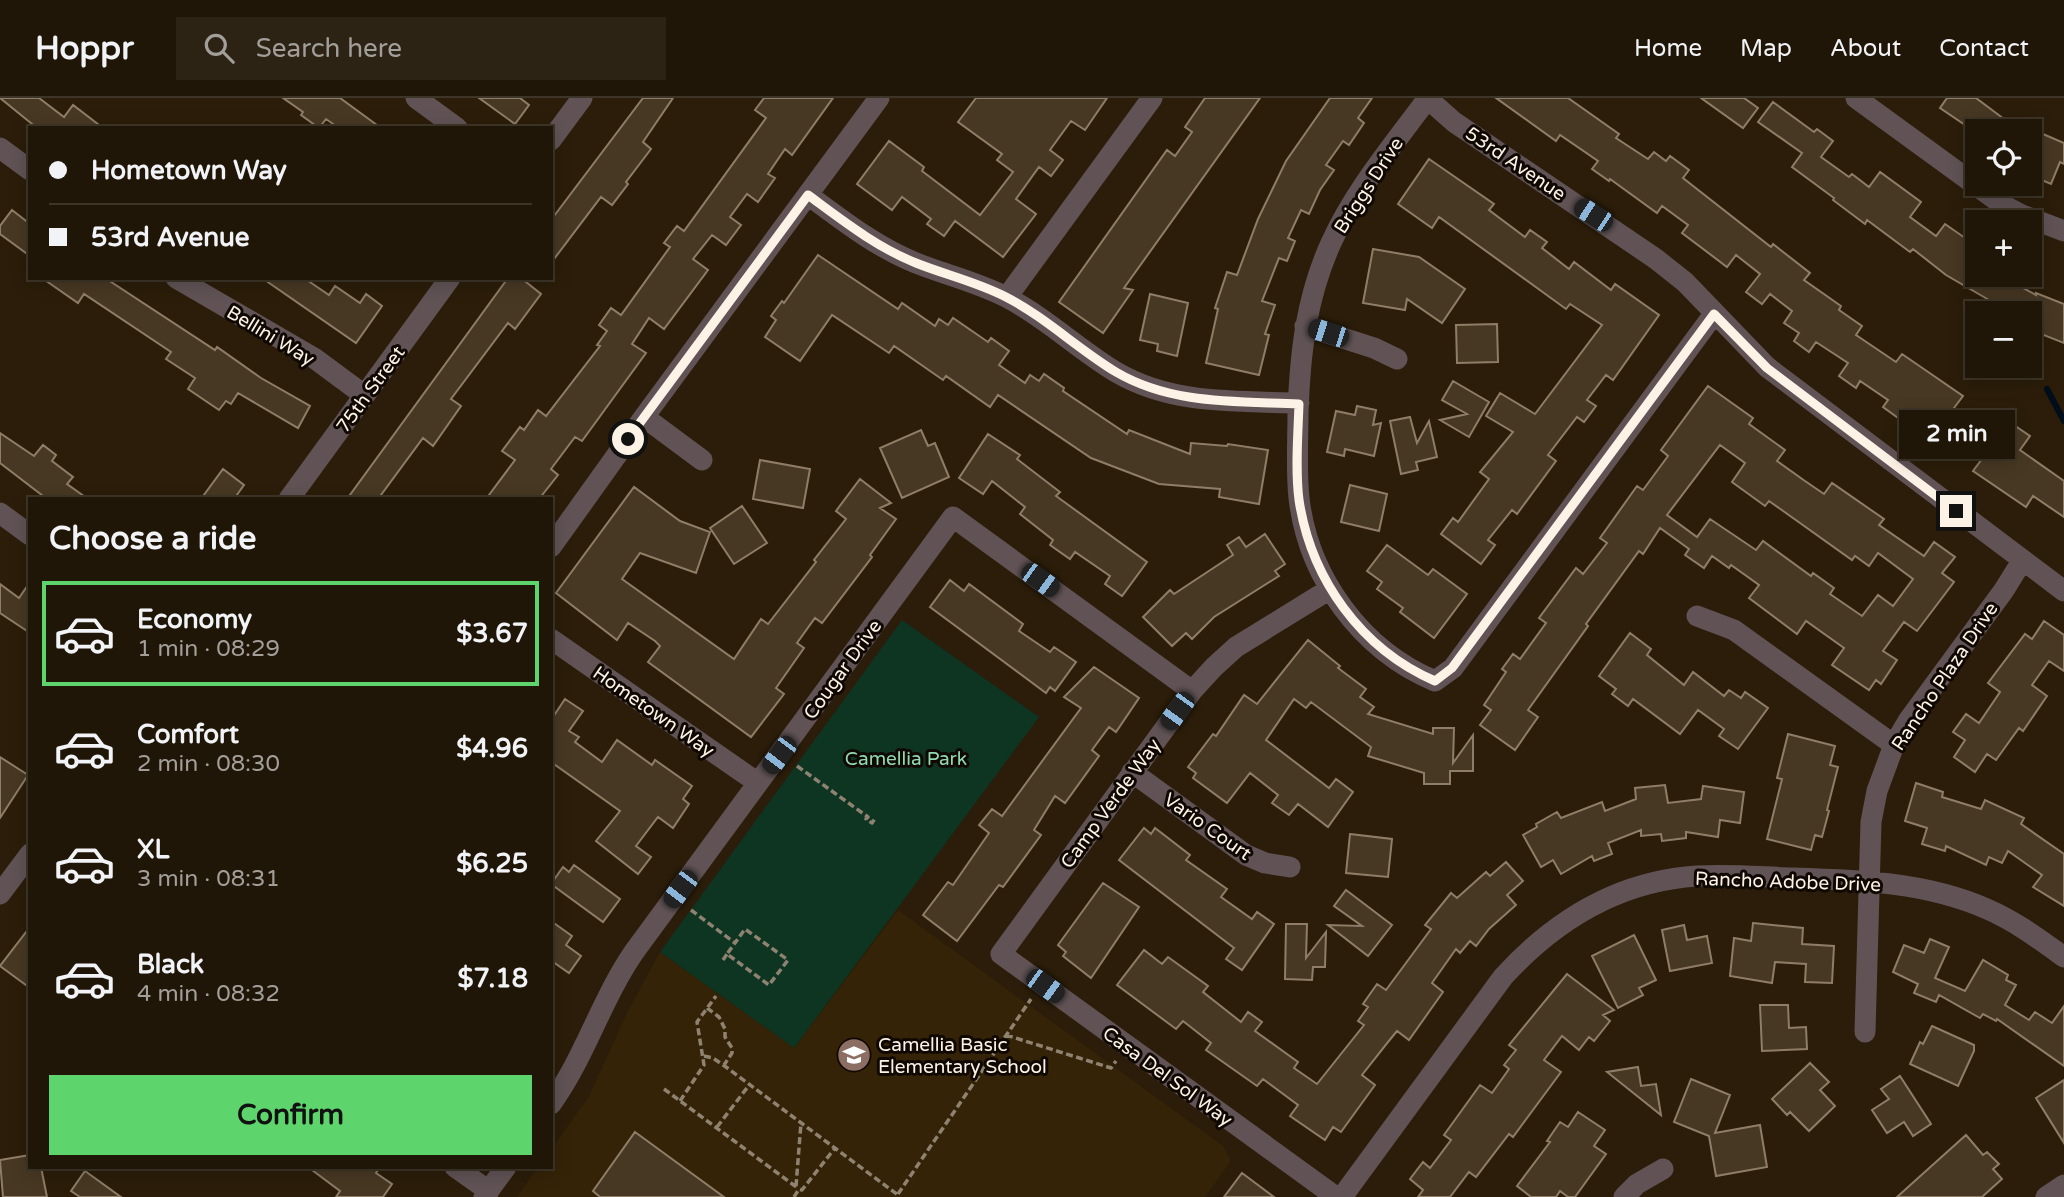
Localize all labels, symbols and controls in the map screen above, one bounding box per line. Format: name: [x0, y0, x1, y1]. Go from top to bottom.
search box: [176, 17, 666, 80]
text: Hoppr: [35, 29, 134, 68]
icon: search: [200, 29, 238, 67]
text: Search here: [256, 33, 402, 64]
text: Home: [1634, 34, 1702, 63]
text: Map: [1740, 34, 1792, 63]
text: About: [1830, 34, 1901, 63]
text: Contact: [1939, 34, 2029, 63]
map controls: [1965, 119, 2042, 378]
button: locate: [1965, 119, 2042, 196]
street label: 53rd Avenue: [1461, 122, 1570, 205]
street label: Briggs Drive: [1330, 133, 1408, 238]
text: Hometown Way: [91, 155, 287, 186]
car: [1570, 195, 1617, 235]
button: +: [1965, 210, 2042, 287]
text: 53rd Avenue: [91, 222, 249, 253]
street label: Bellini Way: [223, 301, 318, 371]
button: −: [1965, 301, 2042, 378]
car: [1305, 317, 1352, 349]
street label: 75th Street: [332, 342, 410, 437]
callout: 2 min: [1898, 410, 2014, 458]
text: 2 min: [1926, 420, 1988, 448]
route start: [612, 423, 644, 455]
route end: [1940, 495, 1972, 527]
text: Choose a ride: [49, 520, 256, 558]
car: [1017, 559, 1064, 601]
street label: Rancho Plaza Drive: [1887, 598, 2003, 755]
icon: car: [53, 602, 116, 665]
text: Economy: [137, 604, 252, 635]
street label: Cougar Drive: [799, 616, 886, 724]
text: $3.67: [456, 618, 528, 649]
text: 1 min · 08:29: [137, 635, 280, 663]
street label: Hometown Way: [589, 662, 718, 762]
car: [1157, 688, 1198, 734]
icon: car: [53, 717, 116, 780]
text: Comfort: [137, 719, 239, 750]
car: [758, 732, 801, 778]
text: $4.96: [456, 733, 528, 764]
street label: Camp Verde Way: [1056, 734, 1165, 873]
park label: Camellia Park: [845, 748, 967, 770]
text: 2 min · 08:30: [137, 750, 280, 778]
street label: Vario Court: [1159, 789, 1255, 865]
icon: car: [53, 832, 116, 895]
text: XL: [137, 834, 169, 865]
text: $6.25: [456, 848, 528, 879]
text: 3 min · 08:31: [137, 865, 280, 893]
car: [659, 866, 702, 912]
street label: Rancho Adobe Drive: [1695, 868, 1881, 896]
icon: car: [53, 947, 116, 1010]
text: Black: [137, 949, 204, 980]
text: $7.18: [458, 963, 528, 994]
car: [1022, 965, 1069, 1007]
text: 4 min · 08:32: [137, 980, 280, 1008]
street label: Casa Del Sol Way: [1098, 1022, 1237, 1131]
place label: Camellia Basic Elementary School: [878, 1034, 1047, 1078]
school or university icon: Camellia Basic Elementary School: [835, 1036, 873, 1074]
button: Confirm: [49, 1075, 532, 1155]

